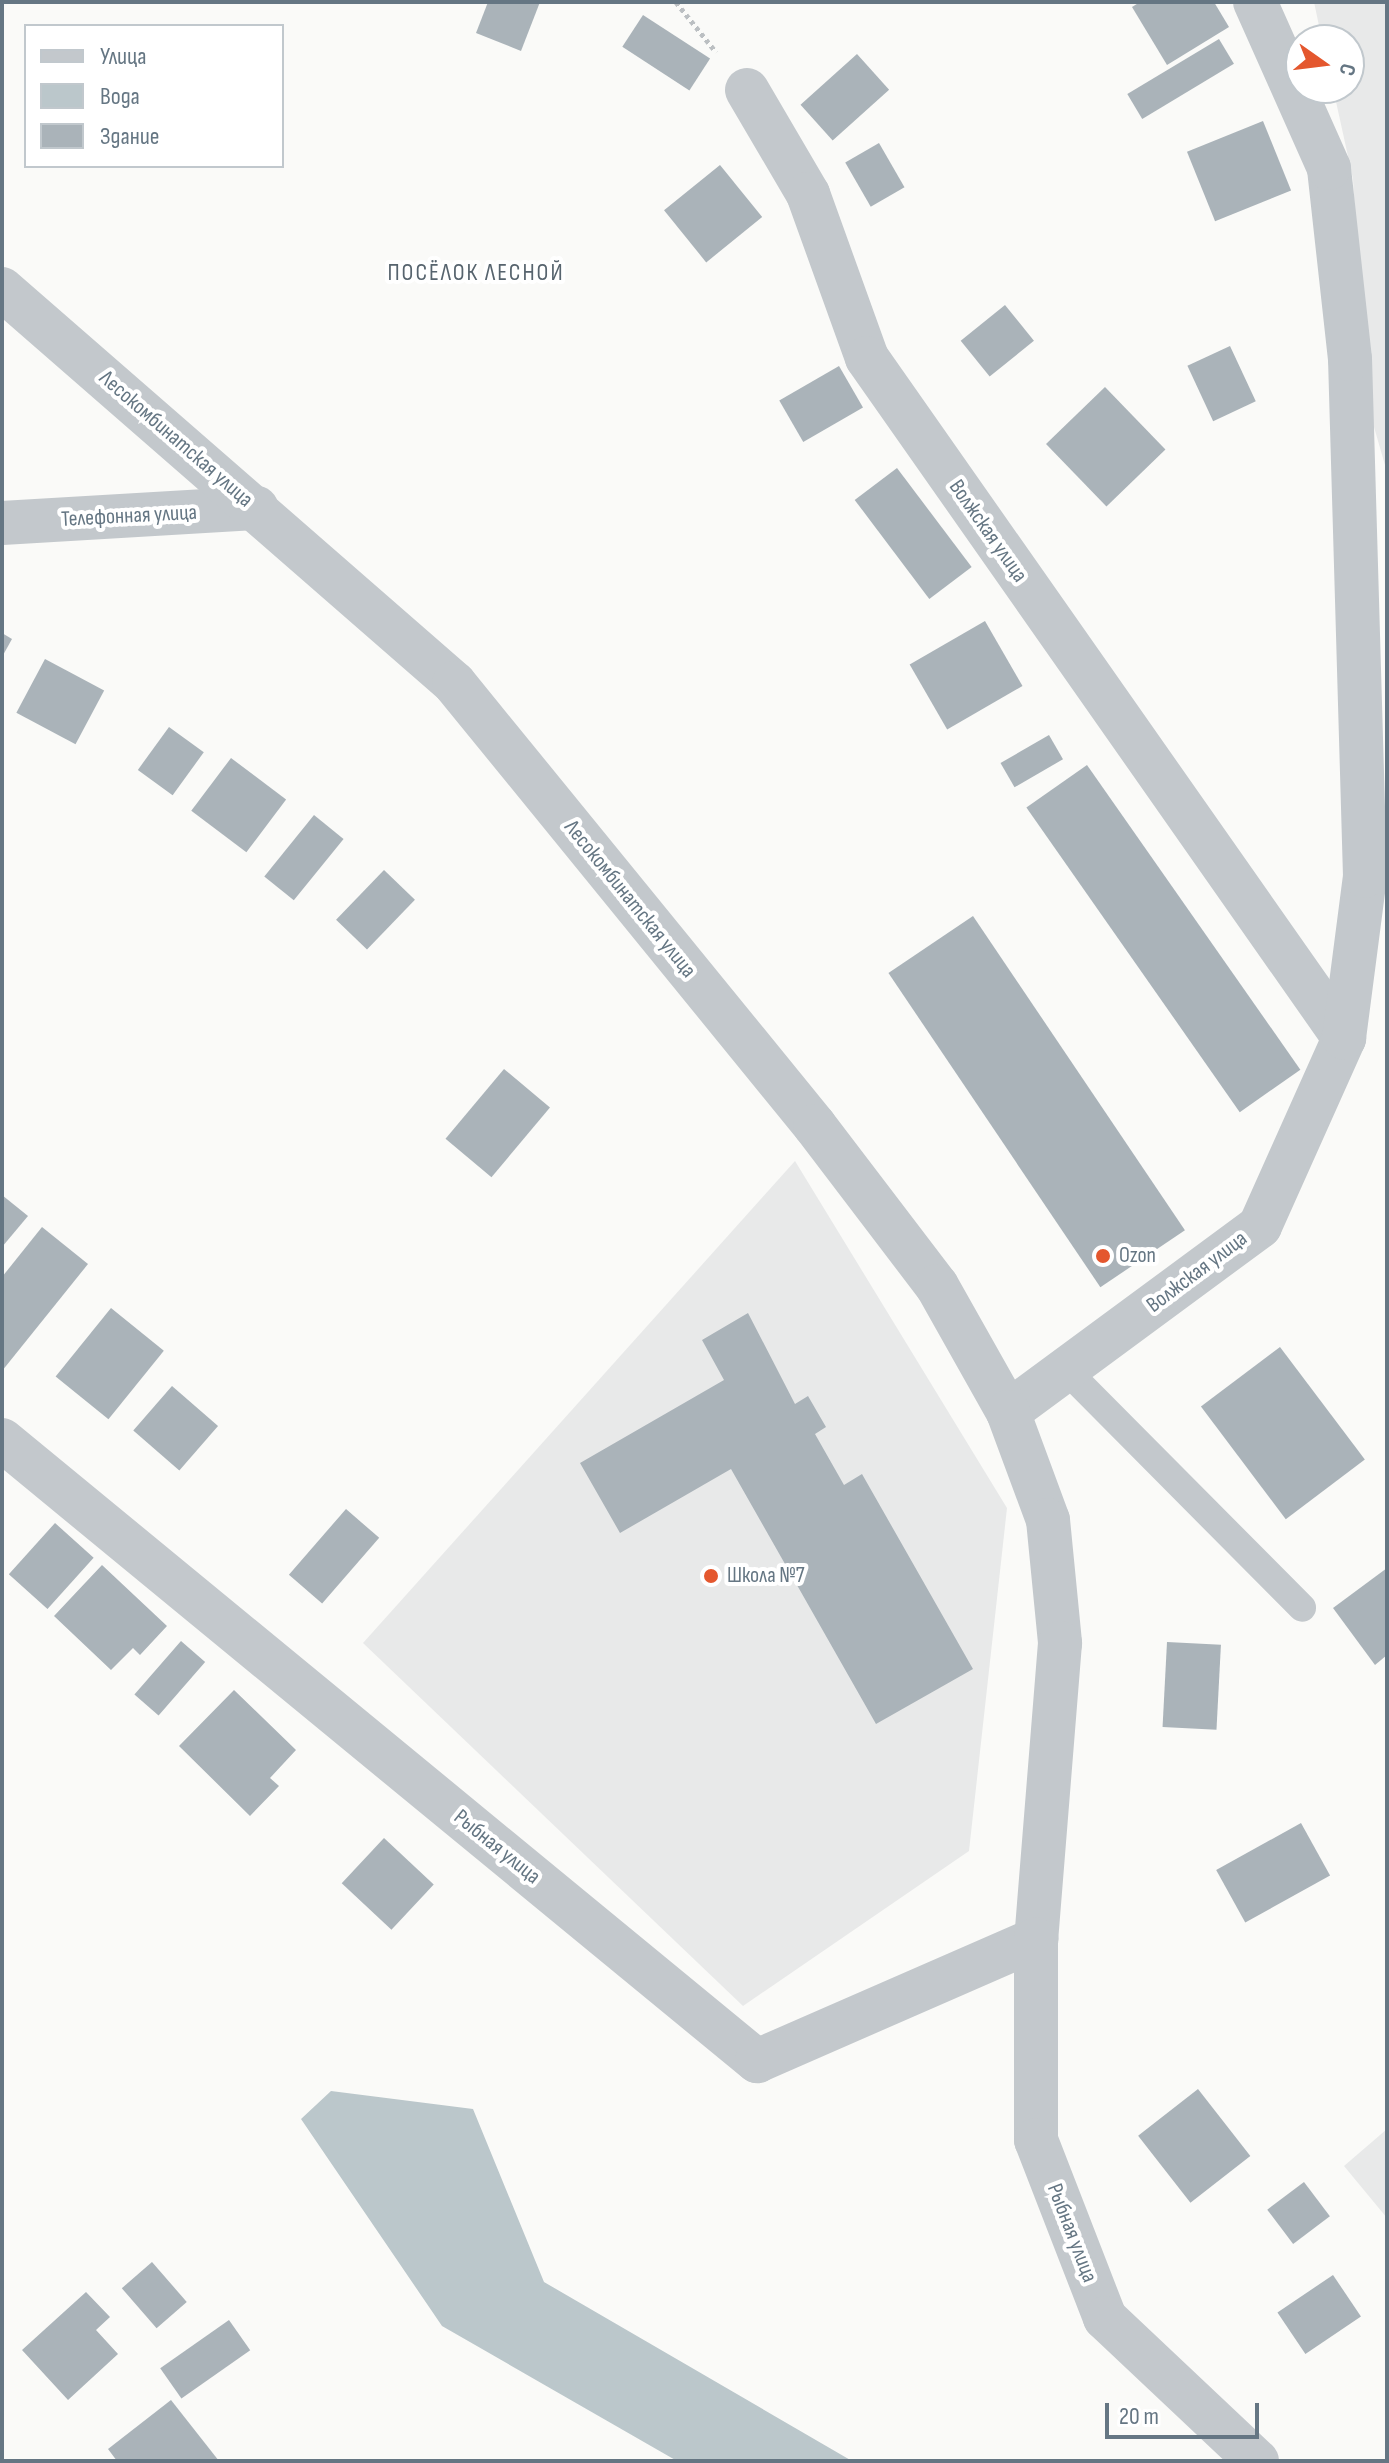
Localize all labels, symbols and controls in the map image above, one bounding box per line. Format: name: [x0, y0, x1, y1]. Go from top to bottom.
legend: [24, 24, 284, 168]
north arrow: [1285, 24, 1365, 104]
text: Улица: [100, 42, 146, 71]
text: С: [1332, 61, 1361, 78]
text: Вода: [100, 82, 140, 111]
text: Здание: [100, 122, 159, 151]
district label: ПОСЁЛОК ЛЕСНОЙ: [387, 259, 565, 287]
street label: Лесокомбинатская улица: [94, 365, 258, 513]
street label: Волжская улица: [943, 475, 1033, 587]
street label: Телефонная улица: [60, 499, 198, 533]
street label: Лесокомбинатская улица: [558, 815, 702, 983]
street label: Волжская улица: [1142, 1226, 1252, 1318]
place label: Ozon: [1119, 1243, 1156, 1269]
marker: Ozon: [1094, 1247, 1112, 1265]
place label: Школа №7: [727, 1563, 805, 1589]
marker: Школа №7: [702, 1567, 720, 1585]
street label: Рыбная улица: [448, 1804, 546, 1890]
street label: Рыбная улица: [1041, 2180, 1103, 2286]
scale bar: [1109, 2387, 1263, 2437]
text: 20 m: [1119, 2402, 1159, 2431]

